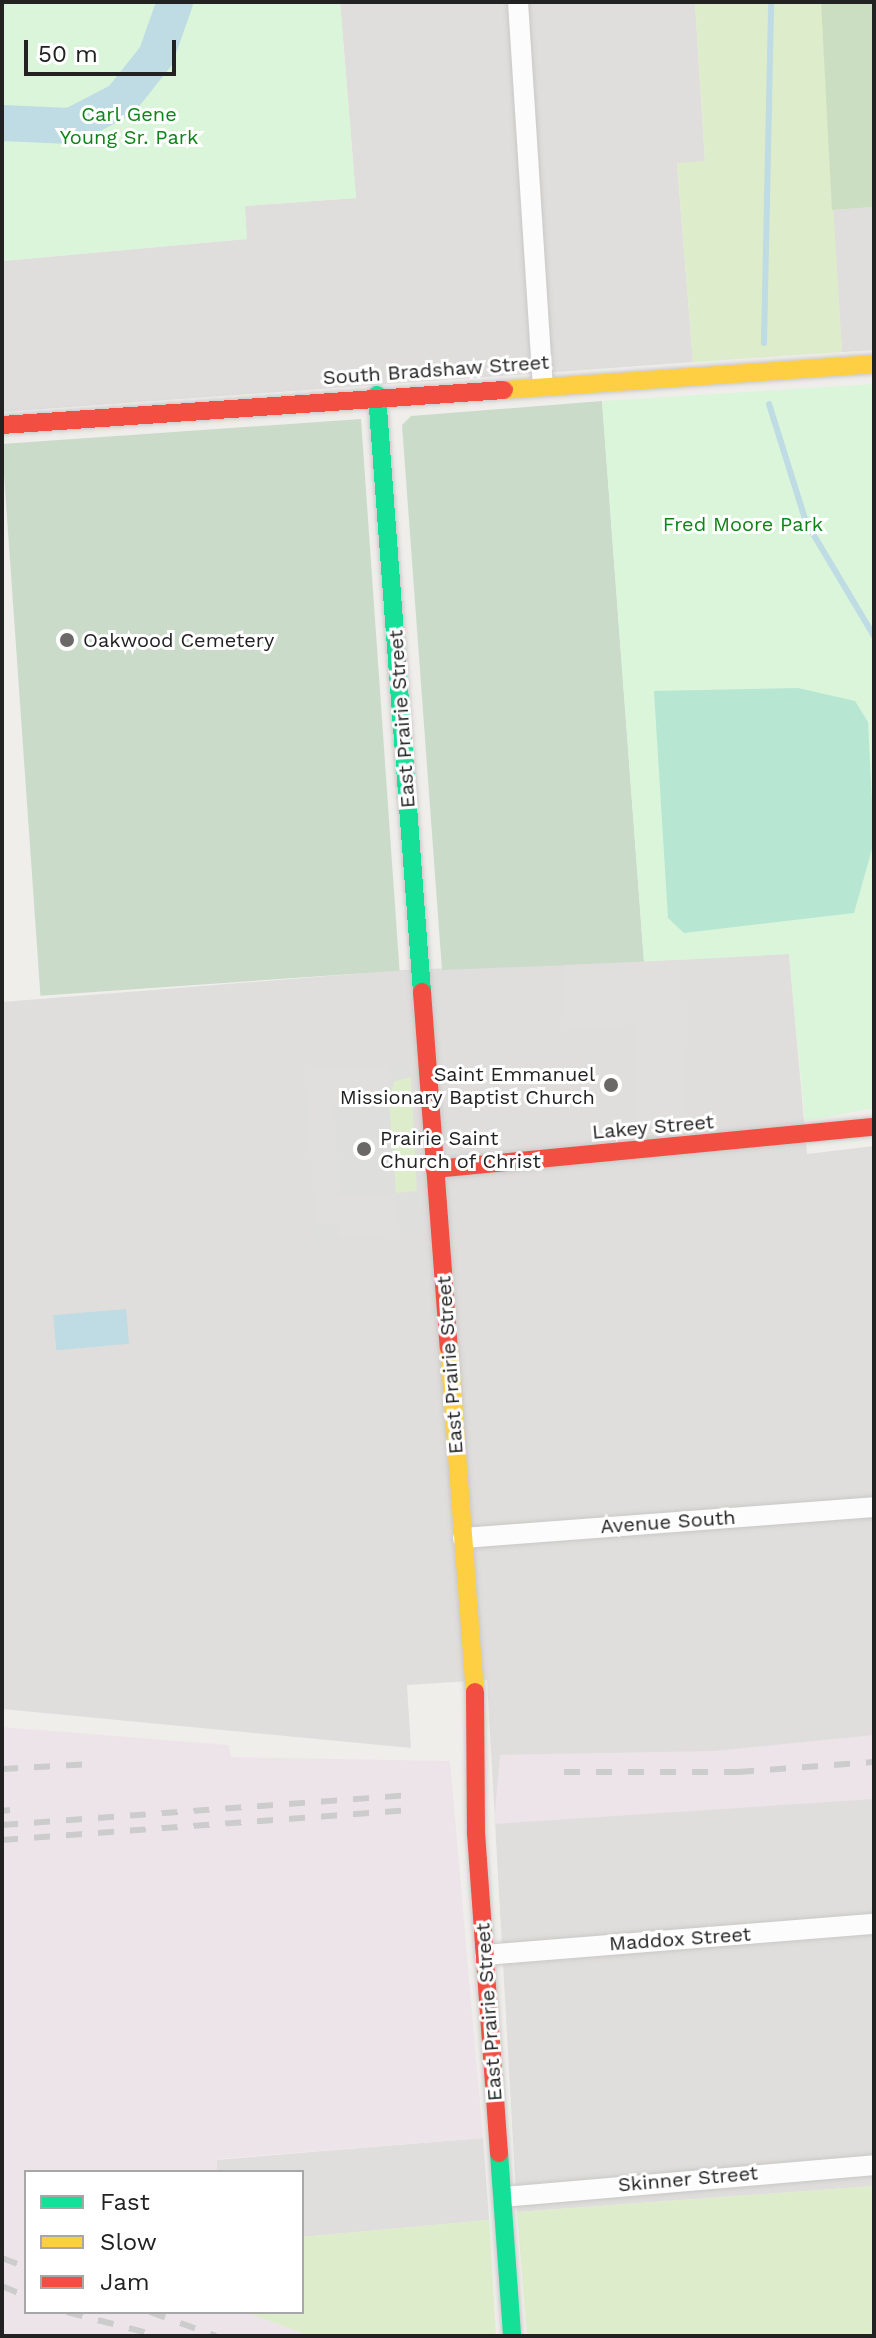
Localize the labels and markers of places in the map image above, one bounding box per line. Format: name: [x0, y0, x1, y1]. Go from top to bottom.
place label: Oakwood Cemetery: [83, 628, 274, 652]
marker: Oakwood Cemetery: [58, 631, 76, 649]
place label: Saint Emmanuel Missionary Baptist Church: [339, 1062, 595, 1109]
marker: Saint Emmanuel Missionary Baptist Church: [602, 1076, 620, 1094]
place label: Prairie Saint Church of Christ: [380, 1126, 542, 1173]
marker: Prairie Saint Church of Christ: [355, 1140, 373, 1158]

